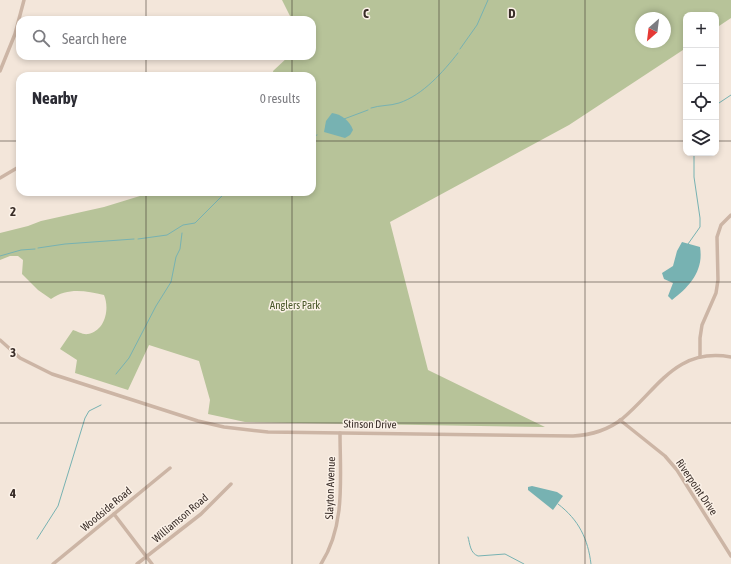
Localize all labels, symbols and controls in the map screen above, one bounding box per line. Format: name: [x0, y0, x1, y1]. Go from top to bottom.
text: C: [363, 6, 369, 21]
text: D: [508, 6, 516, 21]
north arrow: [635, 12, 671, 48]
map controls: [683, 12, 719, 156]
button: +: [683, 12, 719, 48]
search box: [16, 16, 316, 60]
icon: search: [30, 27, 52, 49]
text: Search here: [62, 30, 127, 47]
button: −: [683, 48, 719, 84]
button: locate: [683, 84, 719, 120]
text: Nearby: [32, 88, 78, 108]
text: 0 results: [260, 91, 300, 106]
button: layers: [683, 120, 719, 156]
text: 2: [10, 204, 16, 219]
park label: Anglers Park: [270, 299, 320, 311]
text: 3: [10, 345, 16, 360]
street label: Stinson Drive: [343, 418, 397, 430]
street label: Slayton Avenue: [323, 456, 337, 520]
street label: Riverpoint Drive: [674, 457, 720, 517]
street label: Woodside Road: [78, 484, 134, 534]
text: 4: [9, 486, 16, 501]
street label: Williamson Road: [150, 491, 210, 545]

